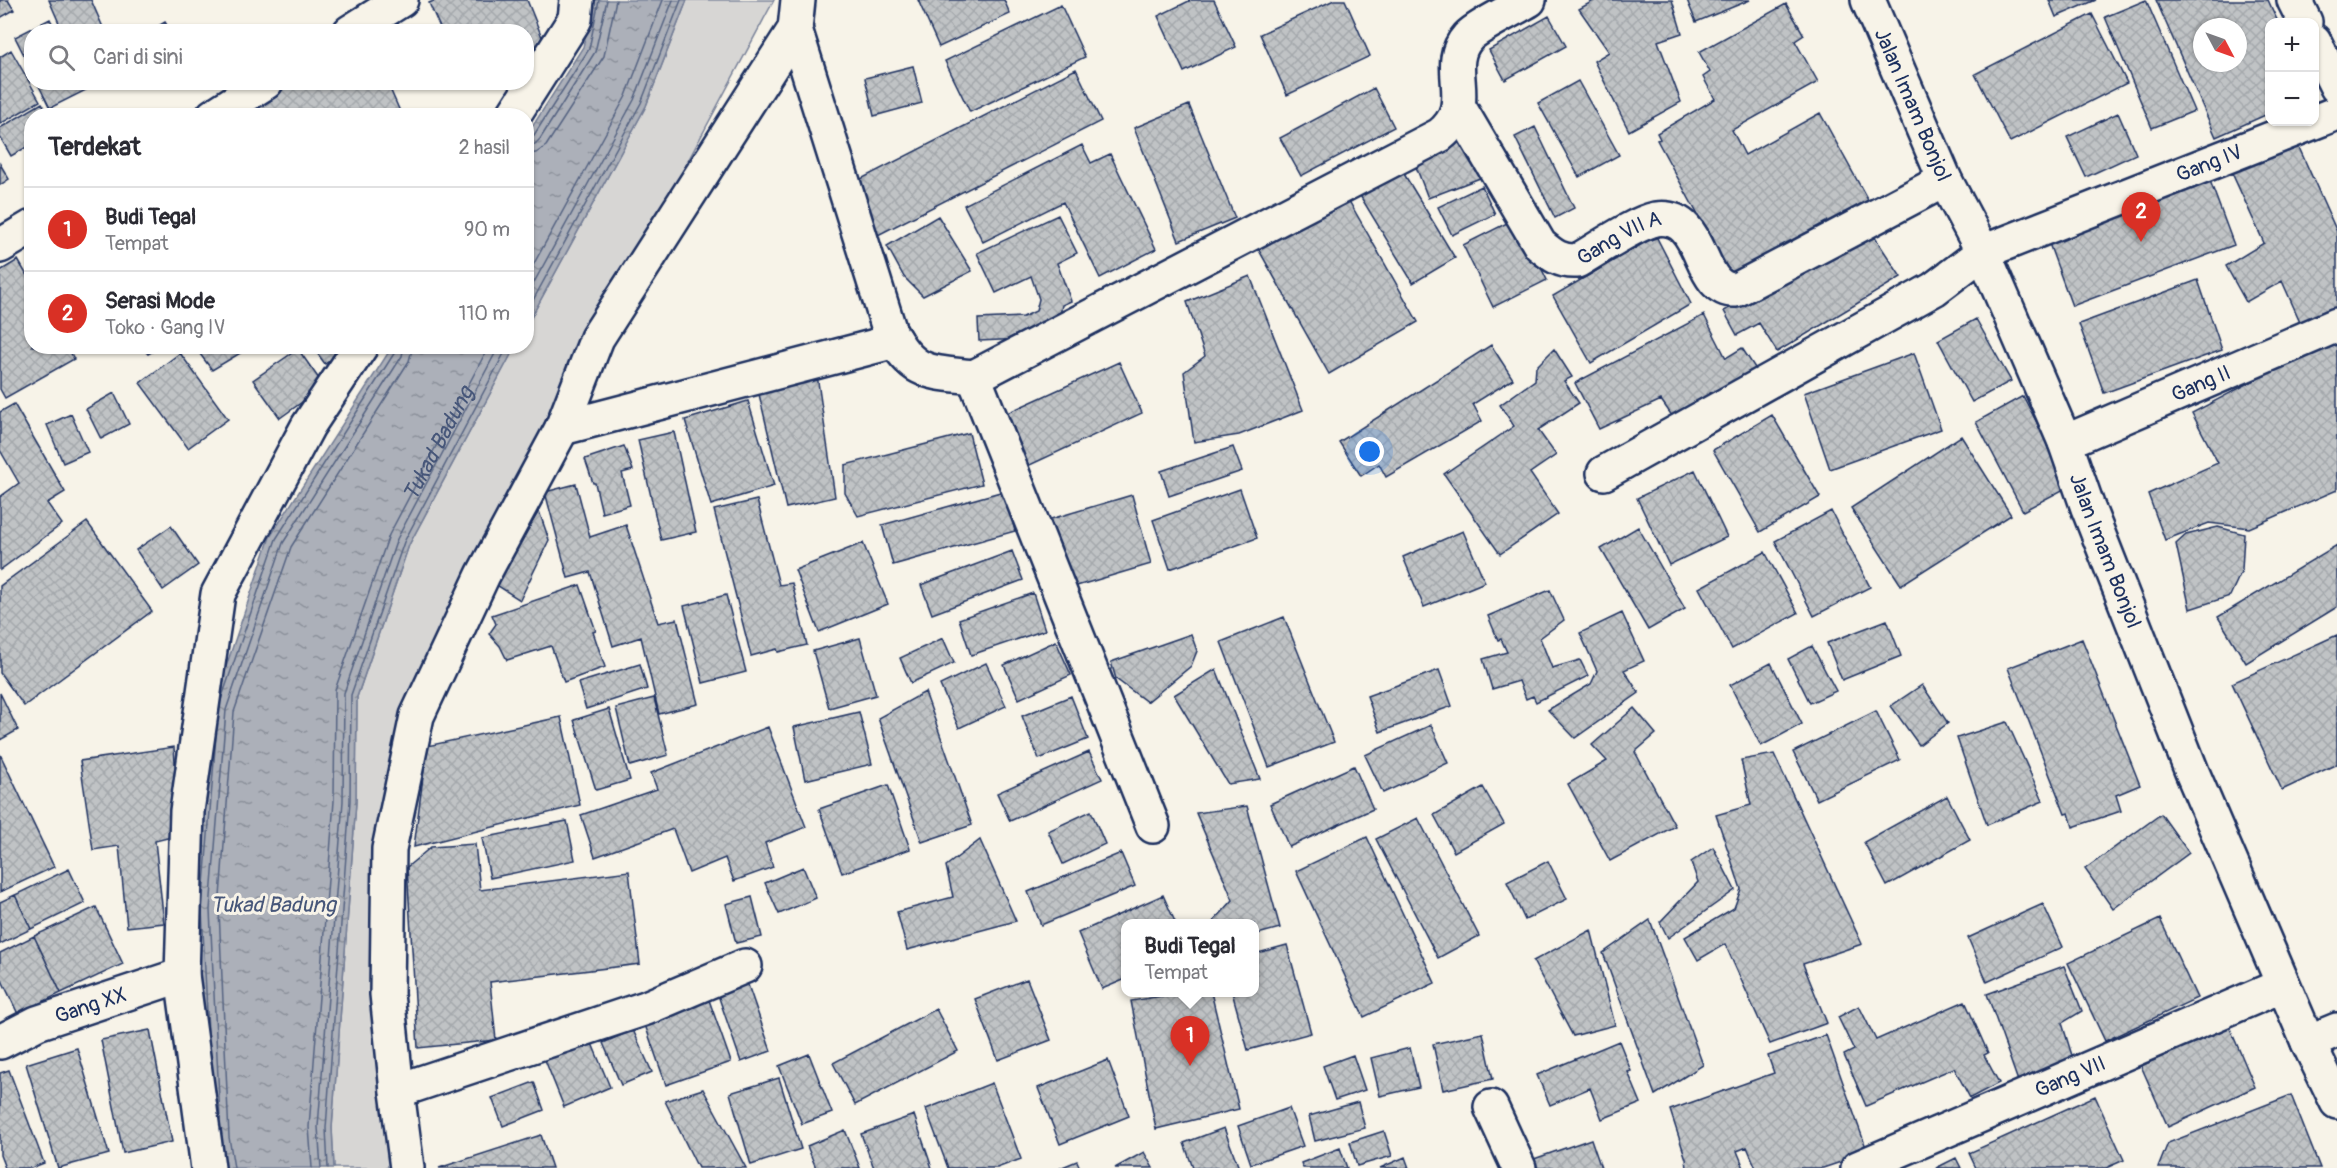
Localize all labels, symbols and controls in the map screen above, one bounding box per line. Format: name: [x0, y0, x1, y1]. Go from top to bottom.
north arrow: [2193, 18, 2247, 72]
map controls: [2265, 18, 2319, 126]
button: +: [2265, 18, 2319, 72]
search box: [24, 24, 534, 90]
street label: Jalan Imam Bonjol: [1868, 24, 1957, 186]
icon: search: [45, 41, 78, 74]
text: Cari di sini: [93, 43, 183, 71]
button: −: [2265, 72, 2319, 126]
text: Terdekat: [48, 131, 141, 163]
text: 2 hasil: [459, 135, 510, 160]
street label: Gang IV: [2172, 139, 2246, 189]
pin: 2: [2122, 192, 2160, 242]
text: Budi Tegal: [105, 203, 196, 231]
street label: Gang VII A: [1572, 205, 1664, 272]
text: 1: [64, 217, 71, 242]
text: 90 m: [464, 217, 510, 242]
text: Tempat: [105, 231, 169, 256]
text: Serasi Mode: [105, 287, 215, 315]
text: 2: [62, 301, 73, 326]
text: 110 m: [459, 301, 510, 326]
text: Toko · Gang IV: [105, 315, 225, 340]
street label: Gang II: [2167, 359, 2235, 409]
water label: Tukad Badung: [397, 380, 481, 506]
your location: [1355, 437, 1384, 466]
street label: Jalan Imam Bonjol: [2063, 470, 2147, 632]
water label: Tukad Badung: [210, 891, 338, 919]
popup: [1121, 919, 1259, 997]
text: Budi Tegal: [1144, 932, 1236, 960]
text: Tempat: [1144, 960, 1208, 985]
street label: Gang XX: [51, 981, 130, 1030]
pin: 1: [1170, 1016, 1210, 1066]
street label: Gang VII: [2031, 1050, 2110, 1104]

